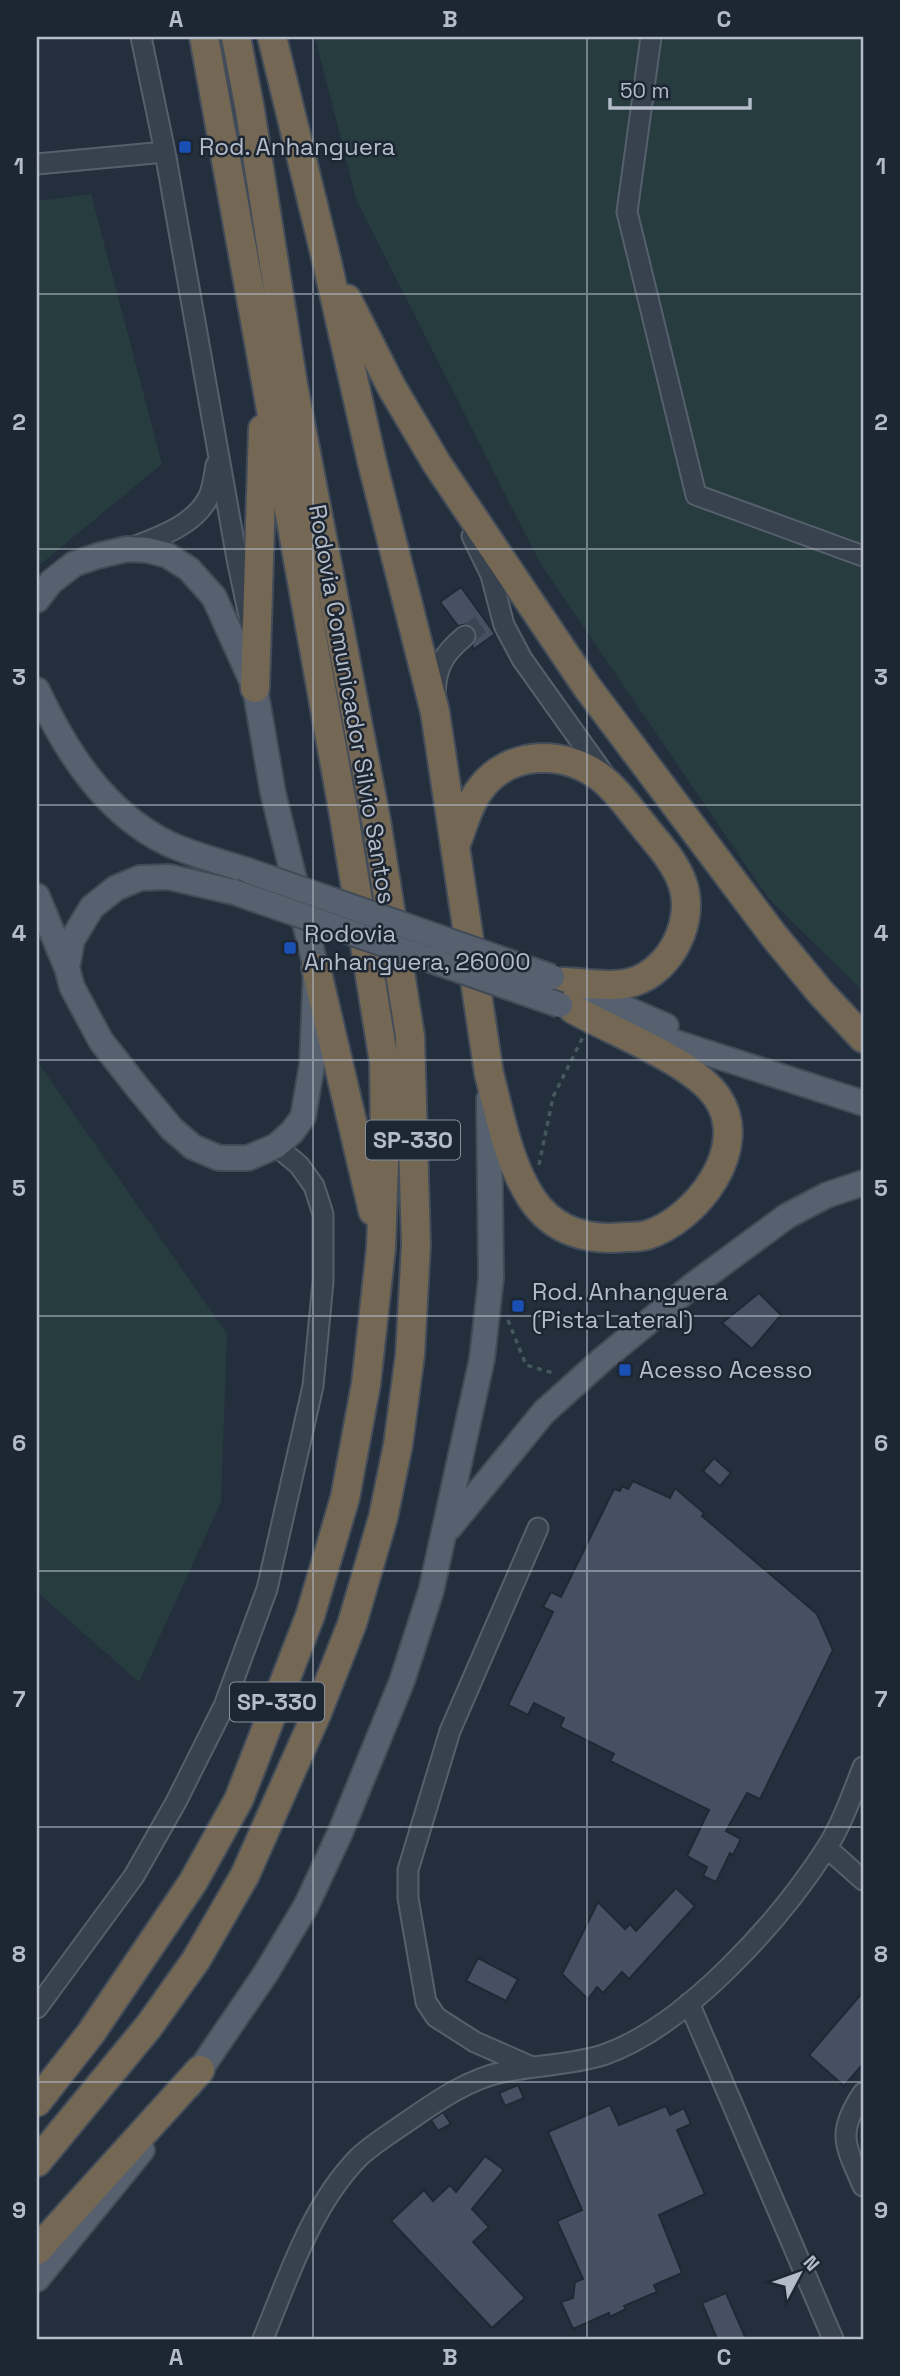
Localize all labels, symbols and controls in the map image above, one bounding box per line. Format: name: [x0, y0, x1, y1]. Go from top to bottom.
text: A: [169, 4, 184, 34]
text: B: [442, 4, 458, 34]
text: C: [717, 4, 731, 34]
scale bar: [610, 66, 750, 110]
text: 50 m: [620, 77, 670, 104]
place label: Rod. Anhanguera: [199, 131, 396, 162]
marker: Rod. Anhanguera: [177, 139, 193, 155]
text: 1: [14, 151, 24, 181]
text: 1: [876, 151, 886, 181]
text: 2: [12, 407, 26, 437]
text: 2: [874, 407, 888, 437]
street label: Rodovia Comunicador Silvio Santos: [302, 502, 403, 906]
text: 3: [12, 662, 26, 692]
text: 3: [874, 662, 888, 692]
text: 4: [12, 918, 27, 948]
place label: Rodovia Anhanguera, 26000: [304, 918, 531, 977]
text: 4: [874, 918, 889, 948]
marker: Rodovia Anhanguera, 26000: [282, 940, 298, 956]
road number: SP-330: [366, 1120, 460, 1160]
text: 5: [12, 1173, 26, 1203]
text: 5: [874, 1173, 888, 1203]
place label: Rod. Anhanguera (Pista Lateral): [532, 1276, 729, 1335]
marker: Rod. Anhanguera (Pista Lateral): [510, 1298, 526, 1314]
place label: Acesso Acesso: [639, 1354, 812, 1385]
marker: Acesso Acesso: [617, 1362, 633, 1378]
text: 6: [12, 1428, 26, 1458]
text: 6: [874, 1428, 888, 1458]
road number: SP-330: [230, 1682, 324, 1722]
text: 7: [13, 1684, 26, 1714]
text: 7: [875, 1684, 888, 1714]
text: 8: [12, 1939, 26, 1969]
text: 8: [874, 1939, 888, 1969]
text: 9: [12, 2195, 26, 2225]
text: 9: [874, 2195, 888, 2225]
north arrow: [764, 2240, 834, 2310]
text: N: [798, 2250, 825, 2276]
text: A: [169, 2342, 184, 2372]
text: B: [442, 2342, 458, 2372]
text: C: [717, 2342, 731, 2372]

